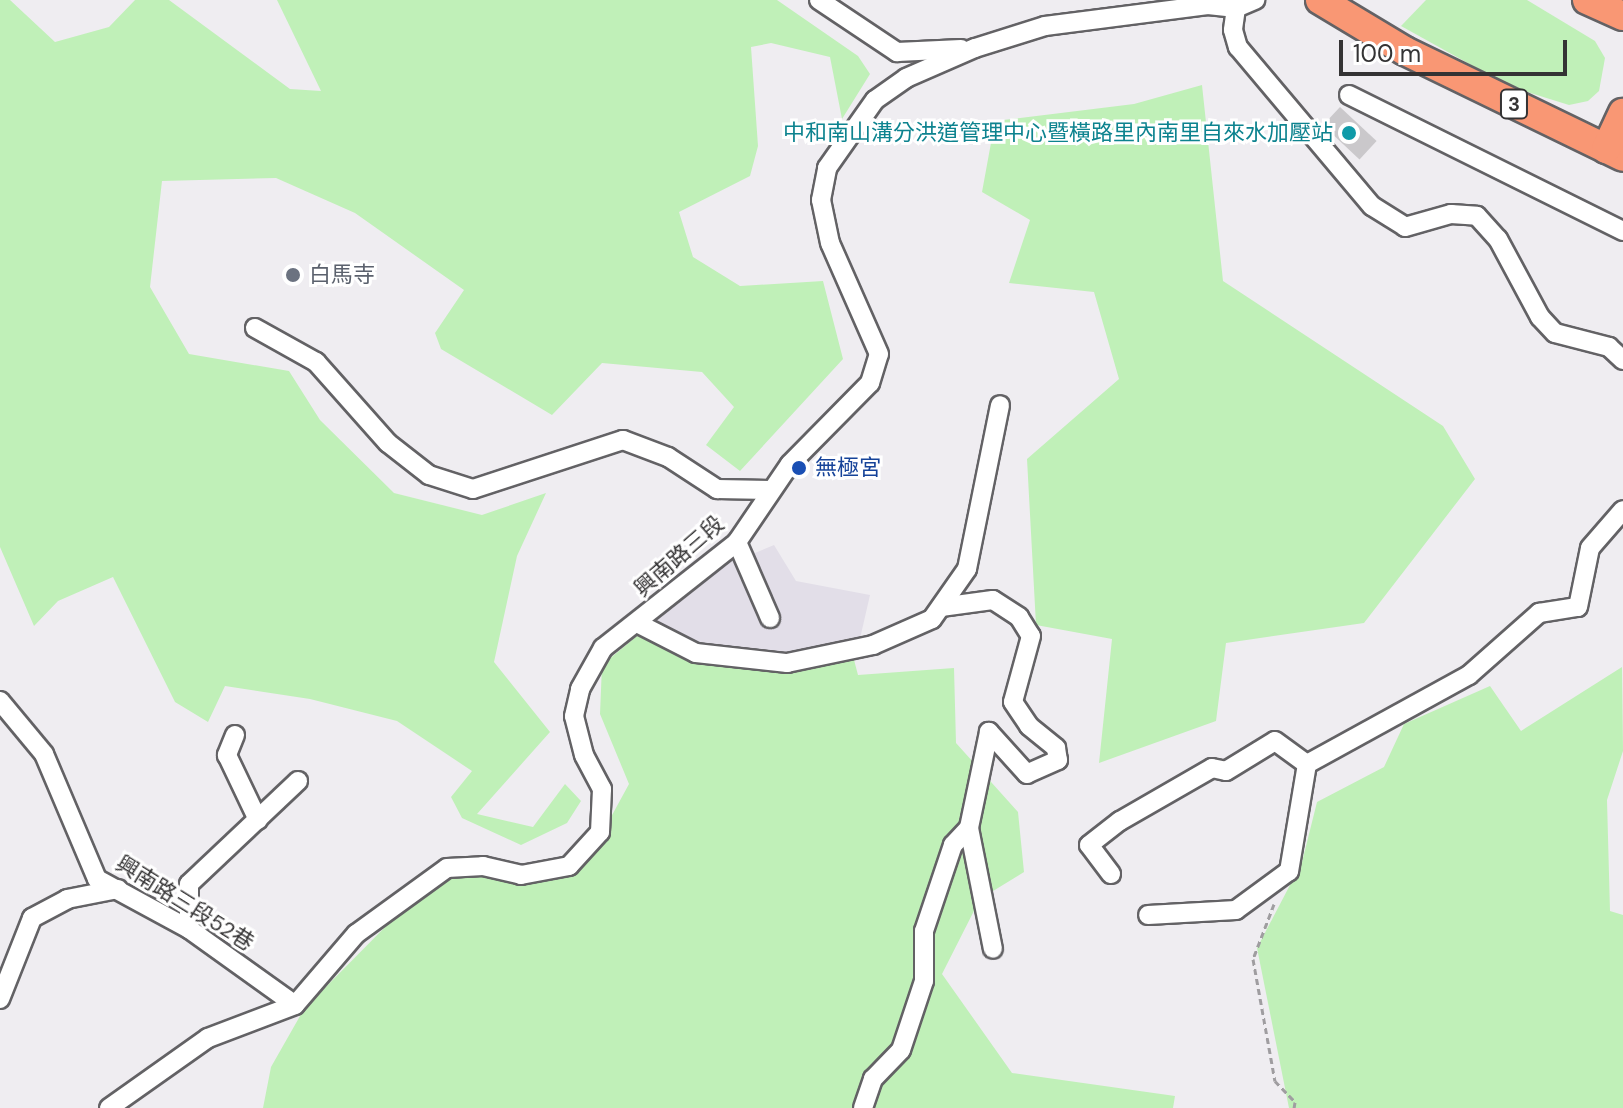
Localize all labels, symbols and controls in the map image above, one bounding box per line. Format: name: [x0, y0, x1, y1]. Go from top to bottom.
scale bar: [1343, 24, 1571, 74]
text: 100 m: [1353, 38, 1421, 69]
road number: 3: [1498, 88, 1530, 120]
place label: 中和南山溝分洪道管理中心暨橫路里內南里自來水加壓站: [783, 120, 1333, 146]
marker: 中和南山溝分洪道管理中心暨橫路里內南里自來水加壓站: [1340, 124, 1358, 142]
place label: 白馬寺: [309, 262, 375, 288]
marker: 白馬寺: [284, 266, 302, 284]
place label: 無極宮: [815, 455, 881, 481]
marker: 無極宮: [790, 459, 808, 477]
street label: 興南路三段: [629, 510, 729, 602]
street label: 興南路三段52巷: [111, 850, 259, 956]

